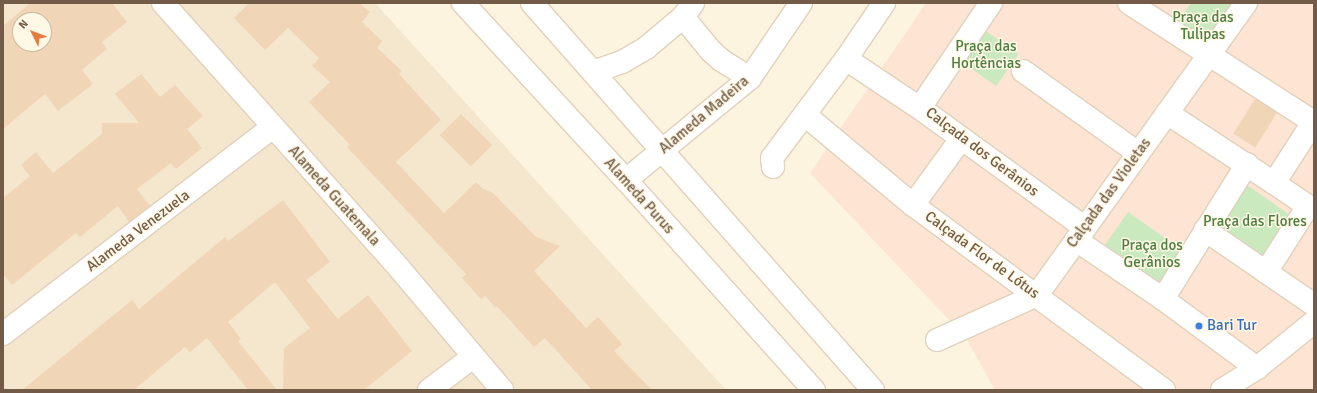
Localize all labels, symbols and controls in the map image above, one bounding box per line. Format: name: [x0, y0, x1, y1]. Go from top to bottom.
park label: Praça das Tulipas: [1172, 8, 1234, 43]
north arrow: [12, 12, 52, 52]
text: N: [16, 17, 31, 31]
park label: Praça das Hortências: [951, 37, 1021, 72]
street label: Alameda Madeira: [655, 72, 753, 158]
street label: Calçada dos Gerânios: [922, 104, 1042, 200]
street label: Calçada das Violetas: [1063, 135, 1155, 251]
street label: Alameda Guatemala: [284, 142, 384, 250]
street label: Alameda Purus: [600, 154, 678, 238]
street label: Alameda Venezuela: [83, 186, 193, 276]
street label: Calçada Flor de Lótus: [921, 207, 1043, 303]
park label: Praça das Flores: [1203, 213, 1307, 231]
park label: Praça dos Gerânios: [1121, 236, 1183, 271]
place label: Bari Tur: [1207, 317, 1257, 335]
marker: Bari Tur: [1194, 321, 1204, 331]

